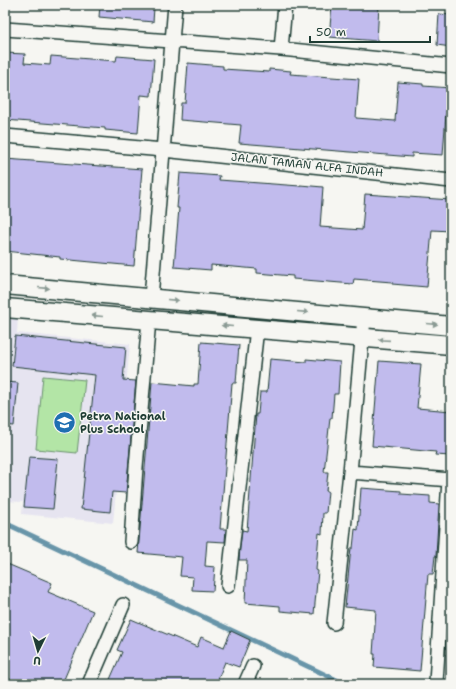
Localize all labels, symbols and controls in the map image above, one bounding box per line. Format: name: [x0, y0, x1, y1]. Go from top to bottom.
scale bar: [310, 18, 430, 44]
text: 50 m: [316, 24, 346, 40]
street label: JALAN TAMAN ALFA INDAH: [230, 150, 384, 180]
one-way arrow: [38, 285, 50, 291]
one-way arrow: [167, 297, 179, 304]
one-way arrow: [297, 309, 309, 316]
one-way arrow: [91, 312, 103, 319]
one-way arrow: [426, 321, 438, 328]
one-way arrow: [221, 323, 233, 330]
one-way arrow: [378, 336, 390, 343]
school or university icon: Petra National Plus School: [51, 409, 77, 435]
place label: Petra National Plus School: [80, 409, 166, 437]
north arrow: [18, 631, 58, 671]
text: U: [33, 653, 42, 668]

